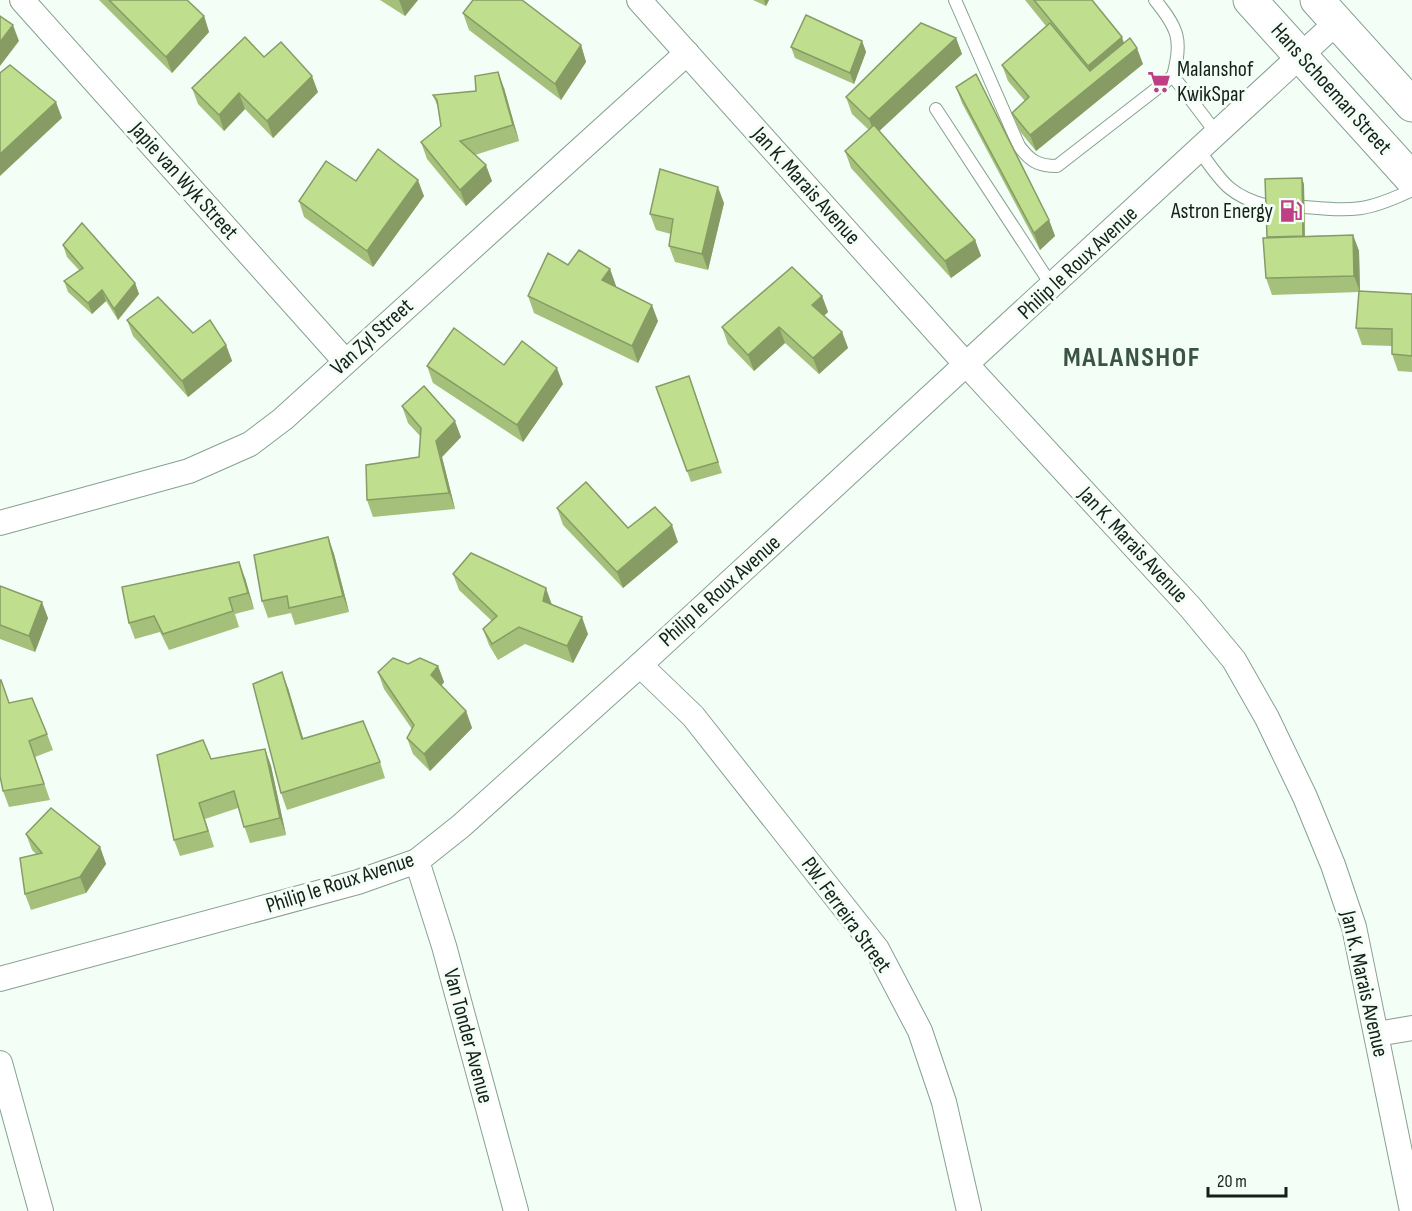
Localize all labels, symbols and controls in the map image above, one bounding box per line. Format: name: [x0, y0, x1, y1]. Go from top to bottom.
street label: Hans Schoeman Street: [1265, 18, 1397, 161]
place label: Malanshof KwikSpar: [1177, 56, 1254, 108]
supermarket icon: Malanshof KwikSpar: [1146, 69, 1172, 95]
street label: Japie van Wyk Street: [123, 116, 244, 246]
street label: Jan K. Marais Avenue: [745, 121, 866, 250]
place label: Astron Energy: [1170, 198, 1274, 225]
fuel station icon: Astron Energy: [1278, 198, 1304, 224]
street label: Philip le Roux Avenue: [1012, 201, 1144, 325]
street label: Van Zyl Street: [325, 293, 419, 381]
district label: MALANSHOF: [1063, 341, 1201, 374]
street label: Jan K. Marais Avenue: [1072, 481, 1194, 609]
street label: Philip le Roux Avenue: [654, 529, 786, 653]
street label: Philip le Roux Avenue: [262, 846, 418, 920]
street label: P.W. Ferreira Street: [795, 852, 897, 978]
street label: Jan K. Marais Avenue: [1334, 907, 1394, 1060]
street label: Van Tonder Avenue: [437, 966, 499, 1106]
scale bar: [1208, 1160, 1286, 1198]
text: 20 m: [1217, 1171, 1247, 1192]

